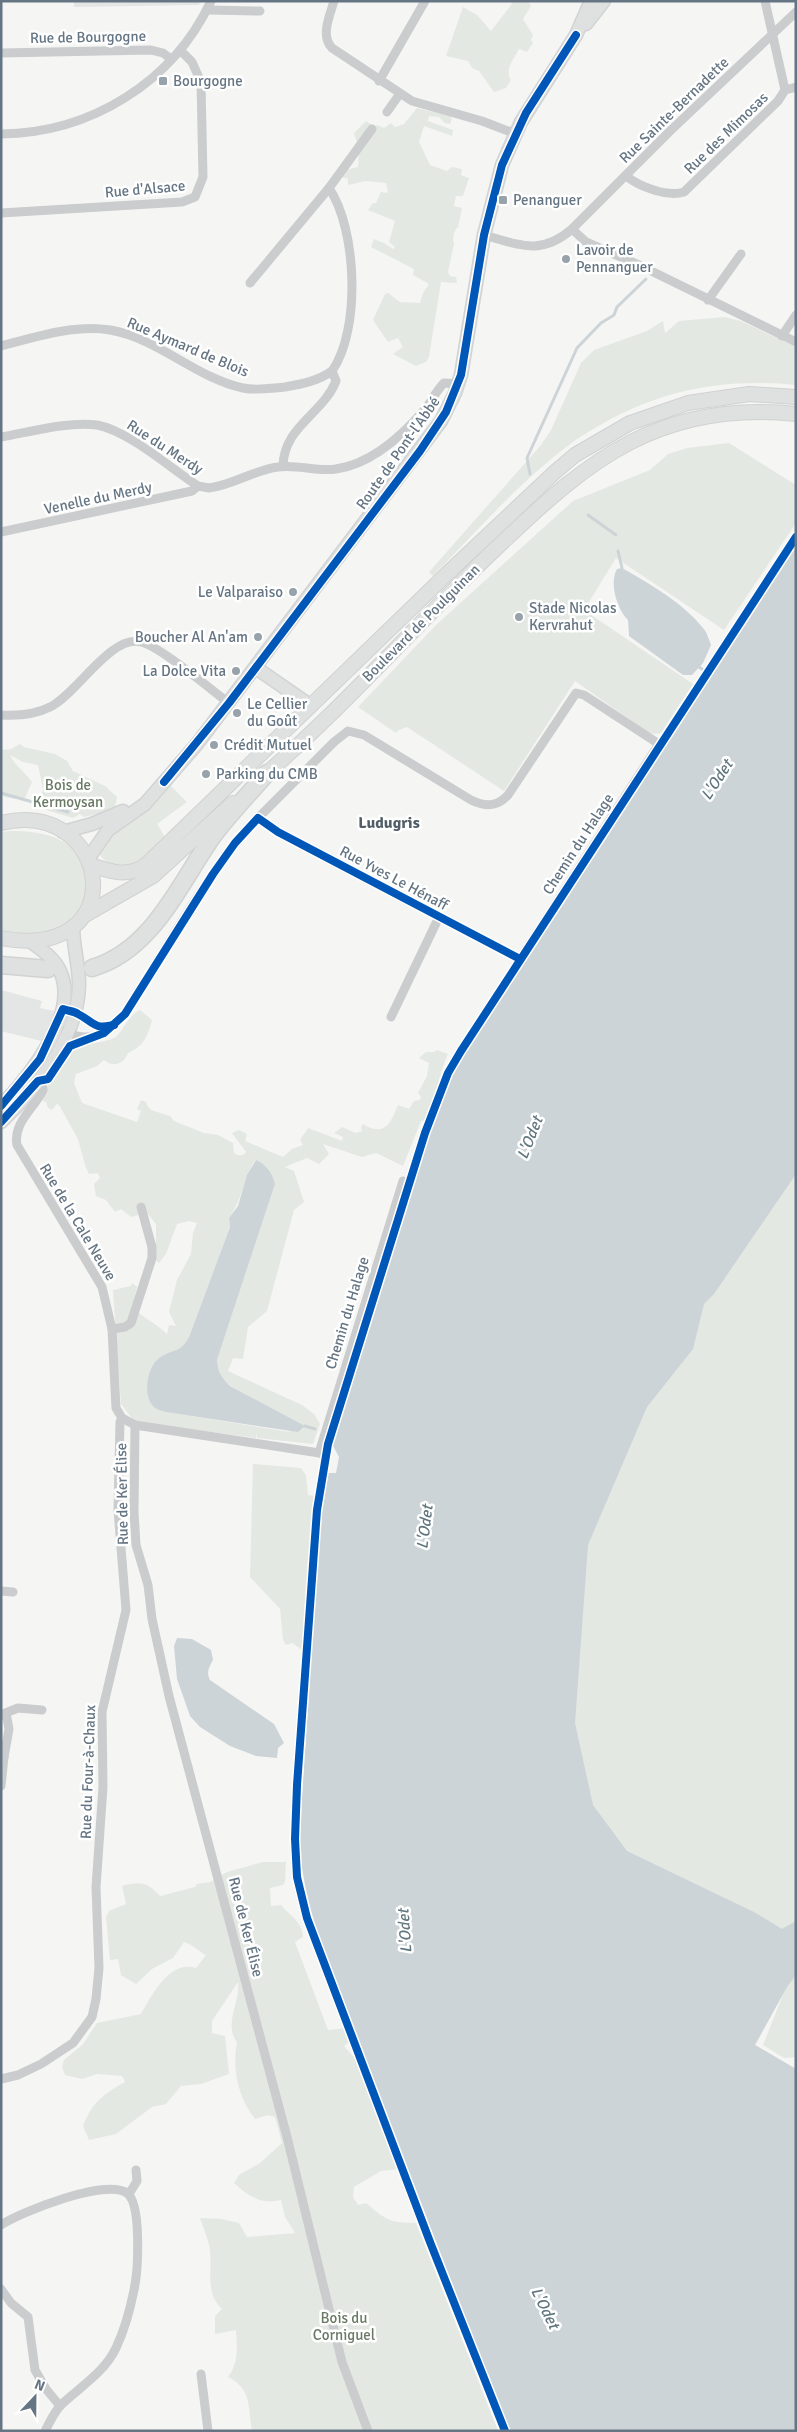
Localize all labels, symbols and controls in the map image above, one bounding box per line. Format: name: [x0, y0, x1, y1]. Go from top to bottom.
street label: Rue de Bourgogne: [30, 27, 146, 47]
street label: Rue Sainte-Bernadette: [616, 53, 732, 167]
place label: Bourgogne: [173, 72, 243, 90]
marker: Bourgogne: [157, 75, 169, 87]
street label: Rue des Mimosas: [680, 88, 772, 178]
street label: Rue d'Alsace: [104, 177, 186, 201]
place label: Penanguer: [513, 191, 582, 209]
marker: Penanguer: [497, 194, 509, 206]
place label: Lavoir de Pennanguer: [576, 241, 653, 276]
marker: Lavoir de Pennanguer: [560, 253, 572, 265]
street label: Rue Aymard de Blois: [124, 313, 252, 381]
street label: Route de Pont-l'Abbé: [352, 393, 444, 513]
street label: Rue du Merdy: [124, 416, 206, 478]
street label: Venelle du Merdy: [42, 478, 154, 518]
street label: Boulevard de Poulguinan: [358, 560, 484, 686]
place label: Le Valparaiso: [198, 583, 283, 601]
marker: Le Valparaiso: [287, 586, 299, 598]
place label: Stade Nicolas Kervrahut: [529, 599, 617, 634]
marker: Stade Nicolas Kervrahut: [513, 611, 525, 623]
place label: Boucher Al An'am: [135, 628, 248, 646]
marker: Boucher Al An'am: [252, 631, 264, 643]
place label: La Dolce Vita: [142, 662, 226, 680]
marker: La Dolce Vita: [230, 665, 242, 677]
place label: Le Cellier du Goût: [247, 695, 308, 730]
marker: Le Cellier du Goût: [231, 707, 243, 719]
place label: Crédit Mutuel: [224, 736, 312, 754]
marker: Crédit Mutuel: [208, 739, 220, 751]
water label: L'Odet: [697, 754, 739, 804]
place label: Parking du CMB: [216, 765, 318, 783]
marker: Parking du CMB: [200, 768, 212, 780]
park label: Bois de Kermoysan: [33, 776, 103, 811]
street label: Chemin du Halage: [539, 790, 617, 898]
district label: Ludugris: [358, 813, 420, 833]
street label: Rue Yves Le Hénaff: [337, 842, 452, 915]
water label: L'Odet: [512, 1112, 548, 1162]
street label: Rue de la Cale Neuve: [36, 1160, 120, 1284]
street label: Chemin du Halage: [321, 1255, 373, 1371]
street label: Rue de Ker Élise: [111, 1443, 132, 1545]
water label: L'Odet: [412, 1502, 438, 1550]
street label: Rue du Four-à-Chaux: [77, 1705, 99, 1839]
street label: Rue de Ker Élise: [225, 1875, 268, 1979]
water label: L'Odet: [393, 1906, 417, 1954]
water label: L'Odet: [526, 2284, 565, 2334]
park label: Bois du Corniguel: [313, 2309, 375, 2344]
north arrow: [10, 2372, 60, 2422]
text: N: [32, 2376, 47, 2395]

